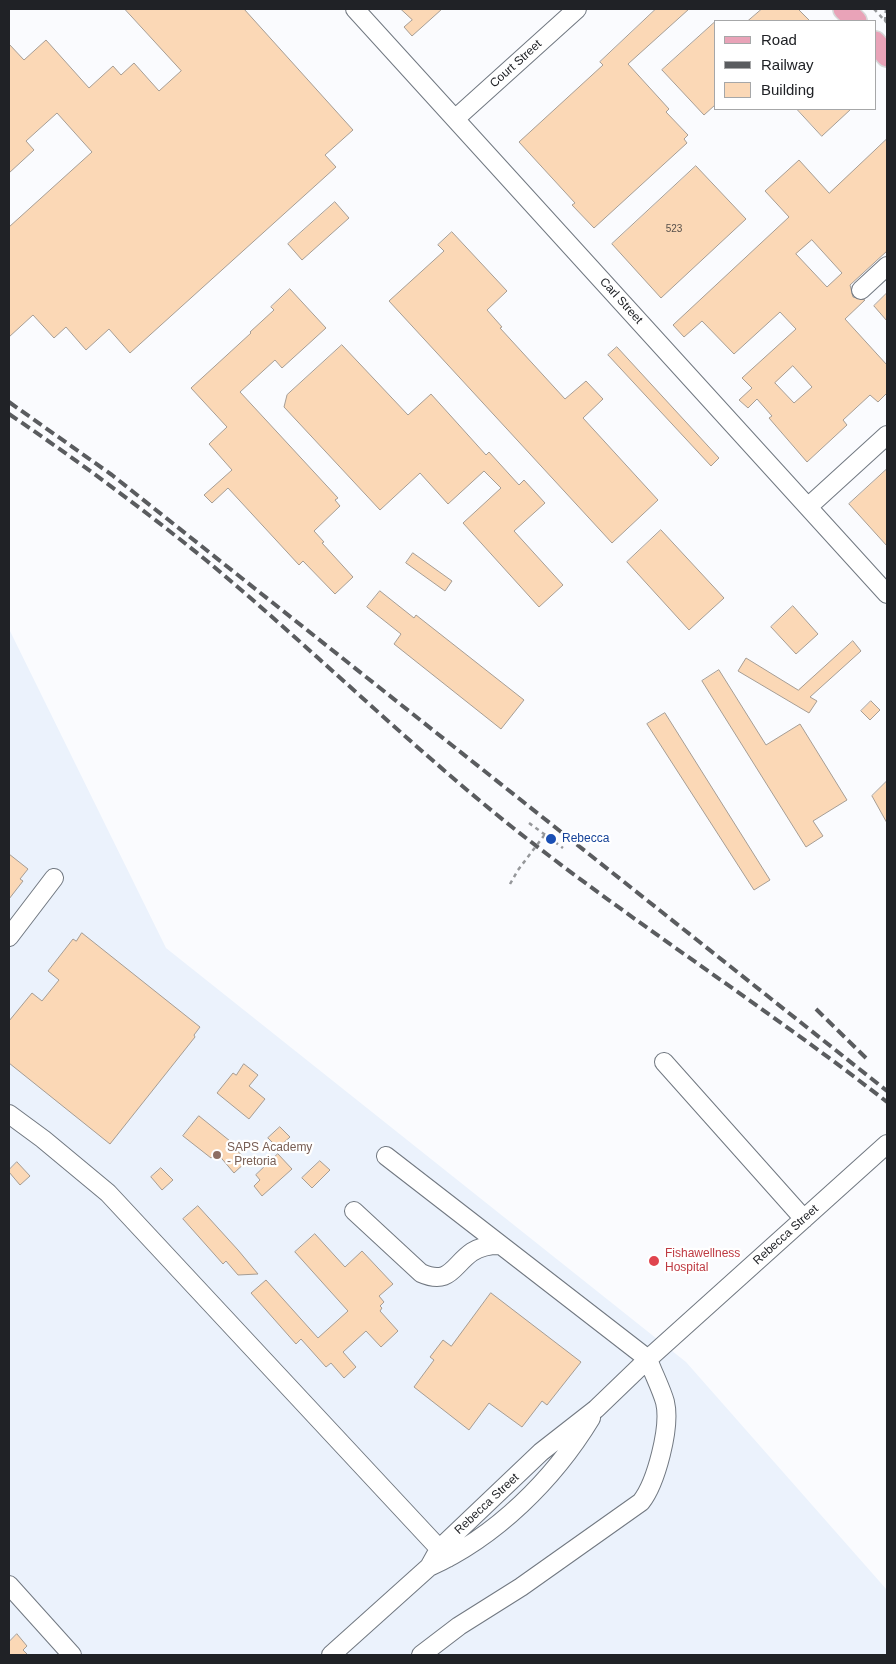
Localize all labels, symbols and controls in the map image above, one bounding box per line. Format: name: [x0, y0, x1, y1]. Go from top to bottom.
legend: [714, 20, 876, 110]
text: Road: [761, 31, 797, 48]
street label: Court Street: [487, 37, 545, 91]
text: Railway: [761, 56, 814, 73]
text: Building: [761, 81, 814, 98]
house number: 523: [666, 223, 682, 235]
street label: Carl Street: [596, 275, 646, 327]
marker: Rebecca: [544, 832, 558, 846]
place label: Rebecca: [562, 832, 609, 846]
place label: SAPS Academy - Pretoria: [227, 1141, 312, 1169]
marker: SAPS Academy - Pretoria: [211, 1149, 223, 1161]
street label: Rebecca Street: [750, 1202, 822, 1268]
place label: Fishawellness Hospital: [665, 1247, 740, 1275]
marker: Fishawellness Hospital: [647, 1254, 661, 1268]
street label: Rebecca Street: [452, 1471, 522, 1537]

